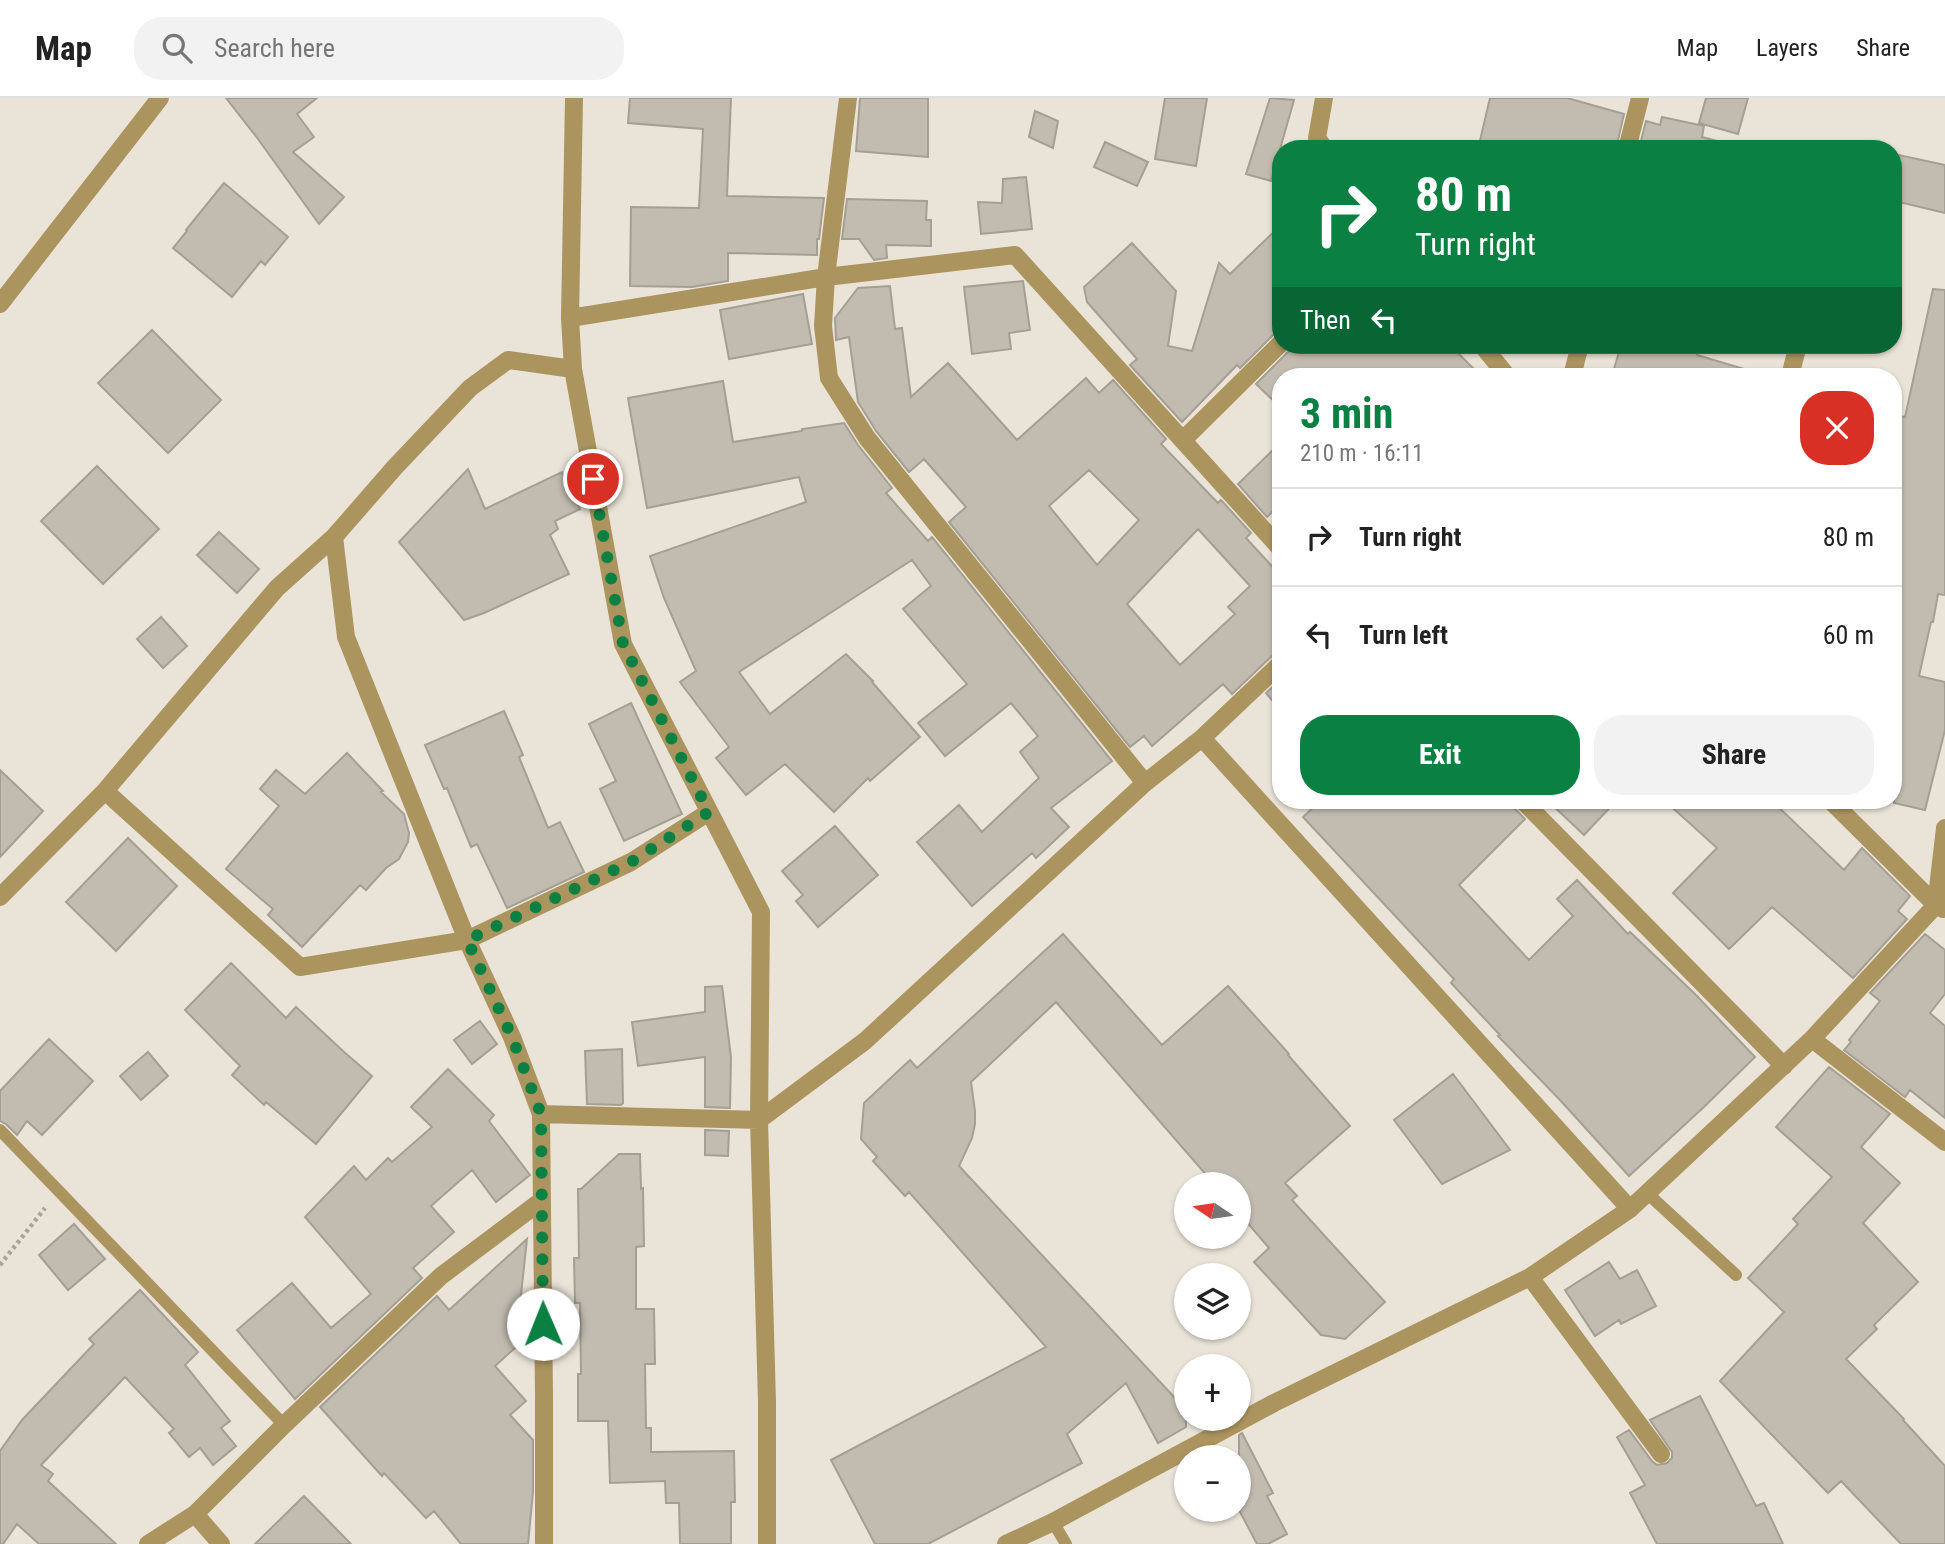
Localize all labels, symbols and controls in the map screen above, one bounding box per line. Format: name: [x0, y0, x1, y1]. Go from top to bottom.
search box: [134, 17, 624, 80]
text: Map: [35, 29, 92, 68]
icon: search: [158, 29, 196, 67]
text: Search here: [214, 33, 335, 63]
text: Map: [1677, 34, 1718, 62]
text: Layers: [1756, 34, 1818, 62]
text: Share: [1856, 34, 1910, 62]
text: 80 m: [1415, 166, 1512, 223]
icon: right: [1300, 168, 1391, 259]
text: Turn right: [1415, 225, 1536, 263]
icon: left: [1365, 301, 1403, 339]
text: Then: [1300, 305, 1351, 335]
text: 3 min: [1300, 389, 1393, 438]
button: close: [1800, 391, 1874, 465]
text: 210 m · 16:11: [1300, 440, 1424, 467]
pin: [563, 449, 623, 509]
icon: arrive: [574, 460, 612, 498]
icon: right: [1300, 518, 1338, 556]
text: Turn right: [1359, 522, 1461, 552]
text: 80 m: [1823, 522, 1874, 552]
icon: left: [1300, 616, 1338, 654]
text: Turn left: [1359, 620, 1448, 650]
text: 60 m: [1823, 620, 1874, 650]
button: Exit: [1300, 715, 1580, 795]
button: Share: [1594, 715, 1874, 795]
north arrow: [1174, 1172, 1251, 1250]
map controls: [1174, 1172, 1251, 1522]
button: layers: [1174, 1263, 1251, 1340]
position arrow: [506, 1287, 580, 1361]
button: +: [1174, 1354, 1251, 1431]
button: −: [1174, 1445, 1251, 1522]

